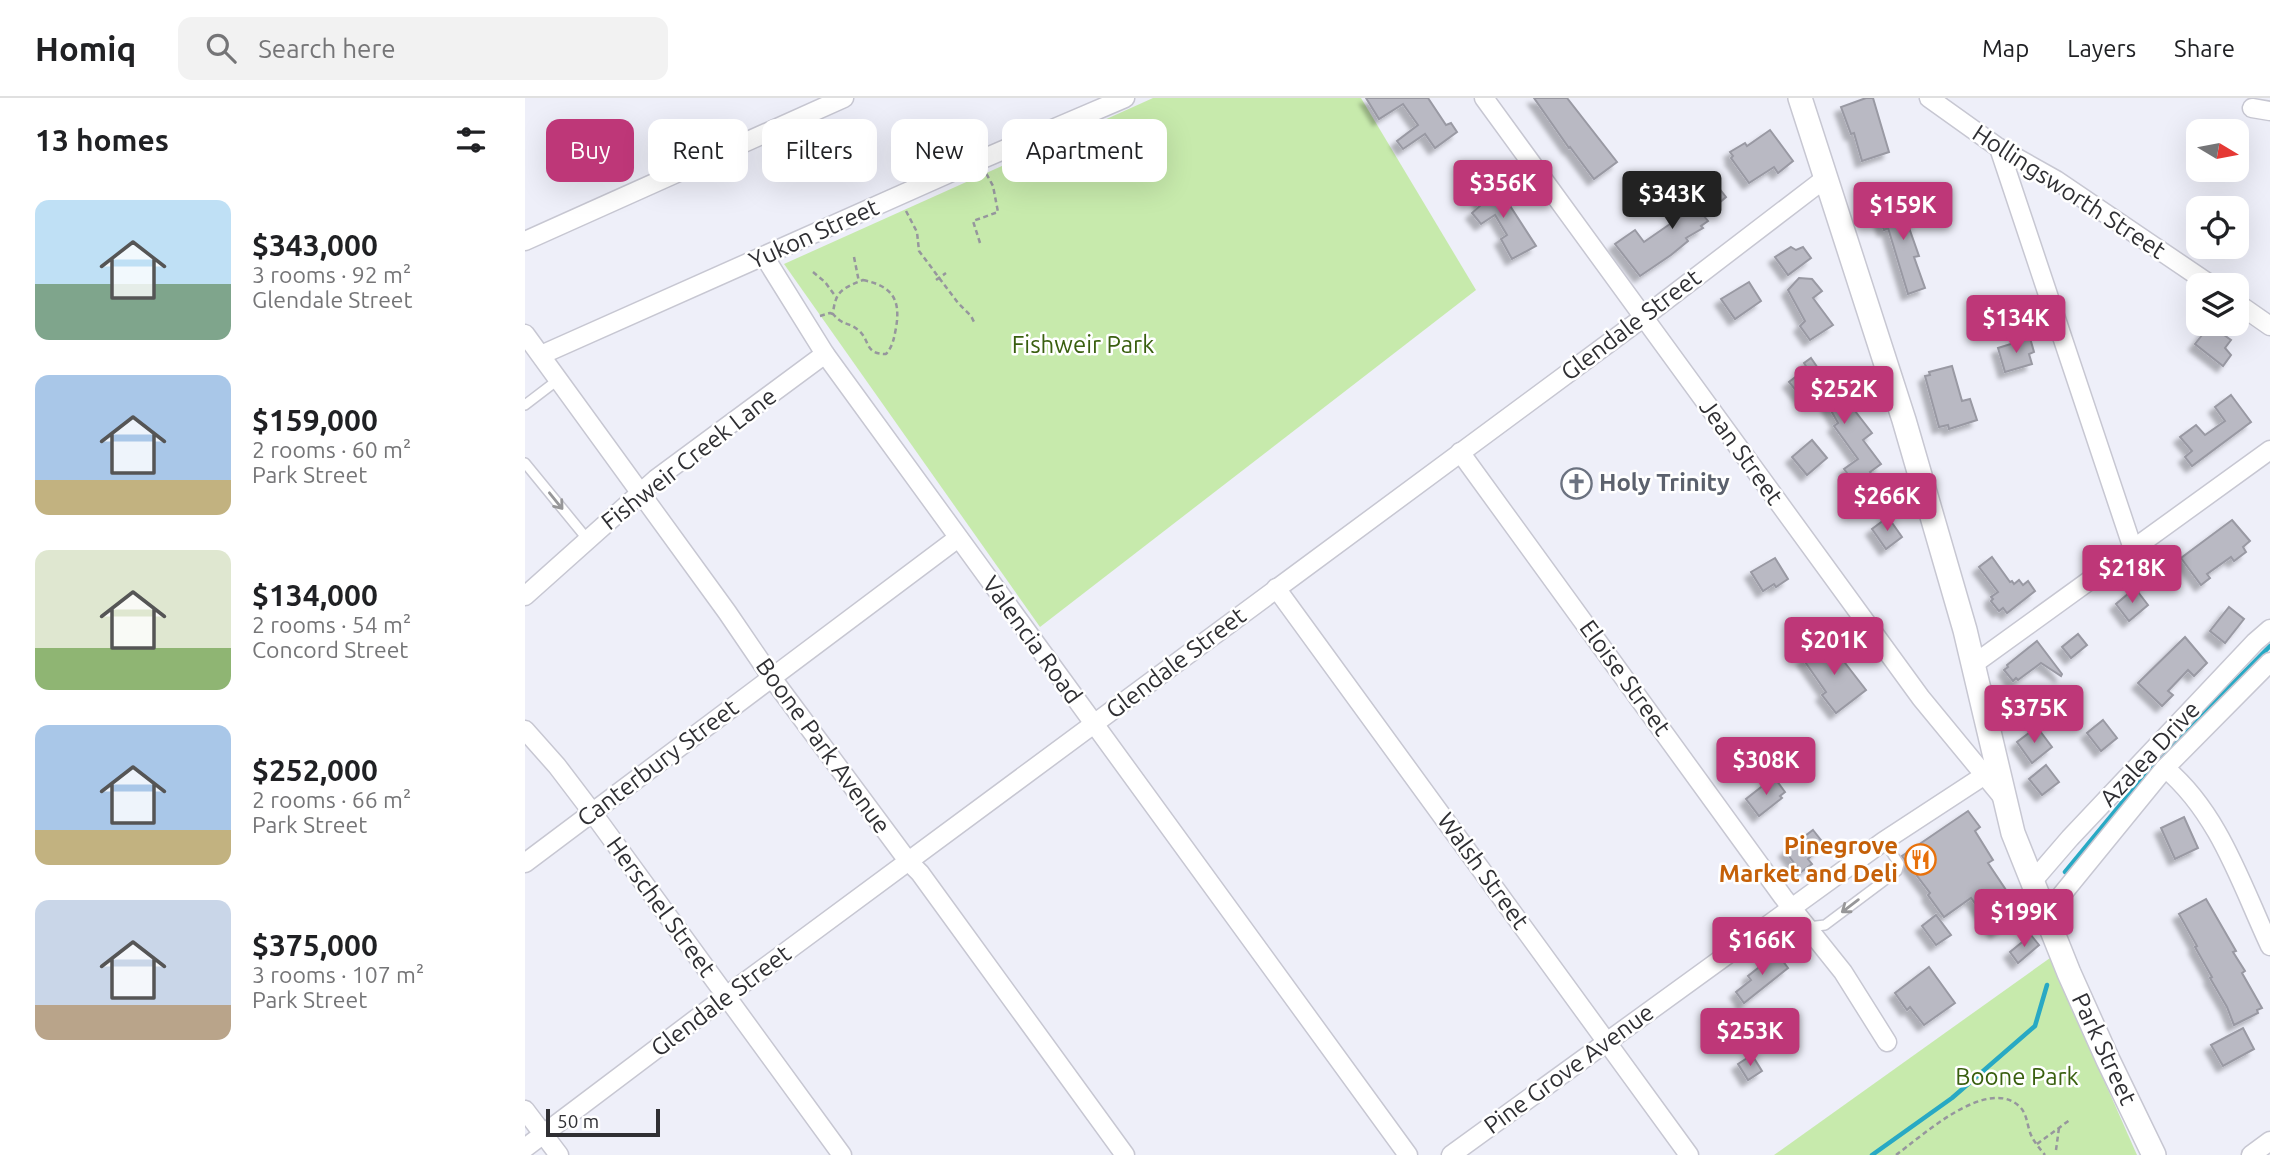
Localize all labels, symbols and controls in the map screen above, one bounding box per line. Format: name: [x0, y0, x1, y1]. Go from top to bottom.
search box: [178, 17, 668, 80]
icon: search: [202, 29, 240, 67]
text: Homiq: [35, 30, 136, 67]
text: Search here: [258, 34, 396, 63]
text: Map: [1982, 35, 2029, 62]
text: Layers: [2067, 35, 2136, 62]
text: Share: [2174, 35, 2235, 62]
chip: Buy: [546, 119, 634, 182]
chip: Rent: [648, 119, 748, 182]
chip: Filters: [762, 119, 877, 182]
chip: New: [891, 119, 988, 182]
chip: Apartment: [1002, 119, 1167, 182]
street label: Hollingsworth Street: [1968, 119, 2171, 264]
north arrow: [2186, 119, 2249, 182]
map controls: [2186, 119, 2249, 336]
icon: filters: [452, 121, 490, 159]
text: 13 homes: [35, 123, 169, 157]
pin: $356K: [1454, 160, 1552, 220]
text: $356K: [1469, 170, 1537, 195]
pin: $343K: [1623, 172, 1721, 231]
text: $343K: [1638, 181, 1706, 206]
pin: $159K: [1854, 183, 1952, 242]
text: $159K: [1869, 192, 1937, 217]
street label: Yukon Street: [745, 193, 883, 274]
button: locate: [2186, 196, 2249, 259]
icon: home: [91, 228, 175, 312]
text: $343,000: [252, 228, 378, 262]
text: 3 rooms · 92 m²: [252, 262, 411, 287]
street label: Glendale Street: [1556, 263, 1706, 386]
button: layers: [2186, 273, 2249, 336]
text: Glendale Street: [252, 287, 413, 312]
pin: $134K: [1967, 296, 2065, 355]
text: $134K: [1982, 305, 2050, 330]
park label: Fishweir Park: [1012, 331, 1154, 358]
pin: $252K: [1795, 366, 1893, 426]
text: $252K: [1810, 376, 1878, 401]
street label: Fishweir Creek Lane: [596, 382, 781, 535]
street label: Jean Street: [1694, 394, 1789, 510]
icon: home: [91, 403, 175, 487]
text: $159,000: [252, 403, 378, 437]
text: 2 rooms · 60 m²: [252, 437, 411, 462]
text: Park Street: [252, 462, 367, 487]
church icon: Holy Trinity: [1559, 466, 1593, 500]
place label: Holy Trinity: [1599, 469, 1730, 496]
pin: $266K: [1838, 474, 1936, 533]
text: $266K: [1853, 483, 1921, 508]
one-way arrow: [549, 492, 564, 510]
pin: $218K: [2083, 546, 2181, 605]
text: $218K: [2098, 555, 2166, 580]
street label: Valencia Road: [977, 571, 1088, 709]
icon: home: [91, 578, 175, 662]
text: $134,000: [252, 578, 378, 612]
street label: Glendale Street: [1101, 601, 1251, 724]
text: 2 rooms · 54 m²: [252, 612, 411, 637]
street label: Eloise Street: [1575, 615, 1677, 741]
pin: $201K: [1785, 618, 1883, 677]
text: $201K: [1800, 627, 1868, 652]
text: Concord Street: [252, 637, 408, 662]
street label: Boone Park Avenue: [751, 653, 896, 839]
pin: $375K: [1985, 686, 2083, 745]
street label: Canterbury Street: [572, 693, 744, 832]
text: $375K: [2000, 695, 2068, 720]
street label: Azalea Drive: [2094, 696, 2205, 812]
pin: $308K: [1717, 738, 1815, 797]
text: $308K: [1732, 747, 1800, 772]
icon: home: [91, 753, 175, 837]
text: $252,000: [252, 753, 378, 787]
text: 2 rooms · 66 m²: [252, 787, 411, 812]
street label: Walsh Street: [1432, 807, 1535, 935]
text: Park Street: [252, 812, 367, 837]
street label: Herschel Street: [602, 831, 722, 982]
place label: Pinegrove Market and Deli: [1719, 832, 1898, 887]
restaurant icon: Pinegrove Market and Deli: [1904, 843, 1938, 877]
pin: $199K: [1975, 890, 2073, 949]
one-way arrow: [1842, 898, 1860, 913]
text: $199K: [1990, 899, 2058, 924]
pin: $166K: [1713, 918, 1811, 977]
text: $166K: [1728, 927, 1796, 952]
icon: home: [91, 928, 175, 1012]
text: $375,000: [252, 928, 378, 962]
street label: Glendale Street: [646, 939, 796, 1062]
text: 3 rooms · 107 m²: [252, 962, 424, 987]
text: Park Street: [252, 987, 367, 1012]
street label: Park Street: [2067, 989, 2142, 1109]
street label: Pine Grove Avenue: [1479, 998, 1659, 1139]
pin: $253K: [1701, 1009, 1799, 1068]
text: $253K: [1716, 1018, 1784, 1043]
park label: Boone Park: [1955, 1063, 2079, 1090]
scale bar: [546, 1106, 660, 1138]
text: 50 m: [557, 1110, 599, 1132]

